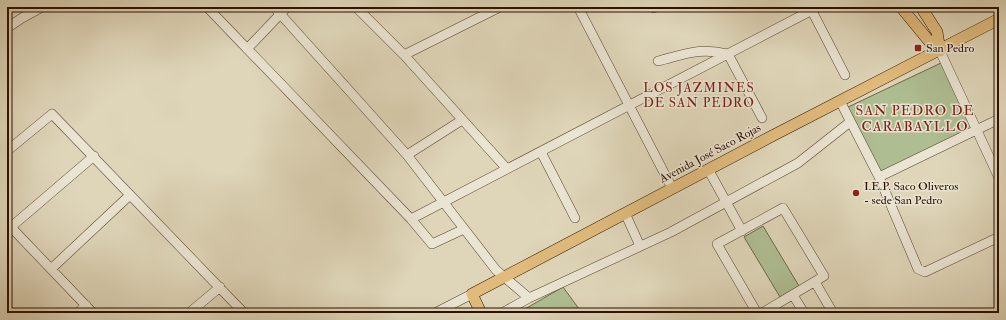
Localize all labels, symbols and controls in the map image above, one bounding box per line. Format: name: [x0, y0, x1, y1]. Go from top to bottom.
place label: San Pedro: [926, 41, 974, 56]
marker: San Pedro: [913, 43, 923, 53]
district label: LOS JAZMINES DE SAN PEDRO: [643, 80, 755, 111]
district label: SAN PEDRO DE CARABAYLLO: [855, 102, 975, 135]
street label: Avenida José Saco Rojas: [656, 120, 764, 187]
place label: I.E.P. Saco Oliveros - sede San Pedro: [864, 179, 958, 208]
marker: I.E.P. Saco Oliveros - sede San Pedro: [851, 188, 861, 198]

